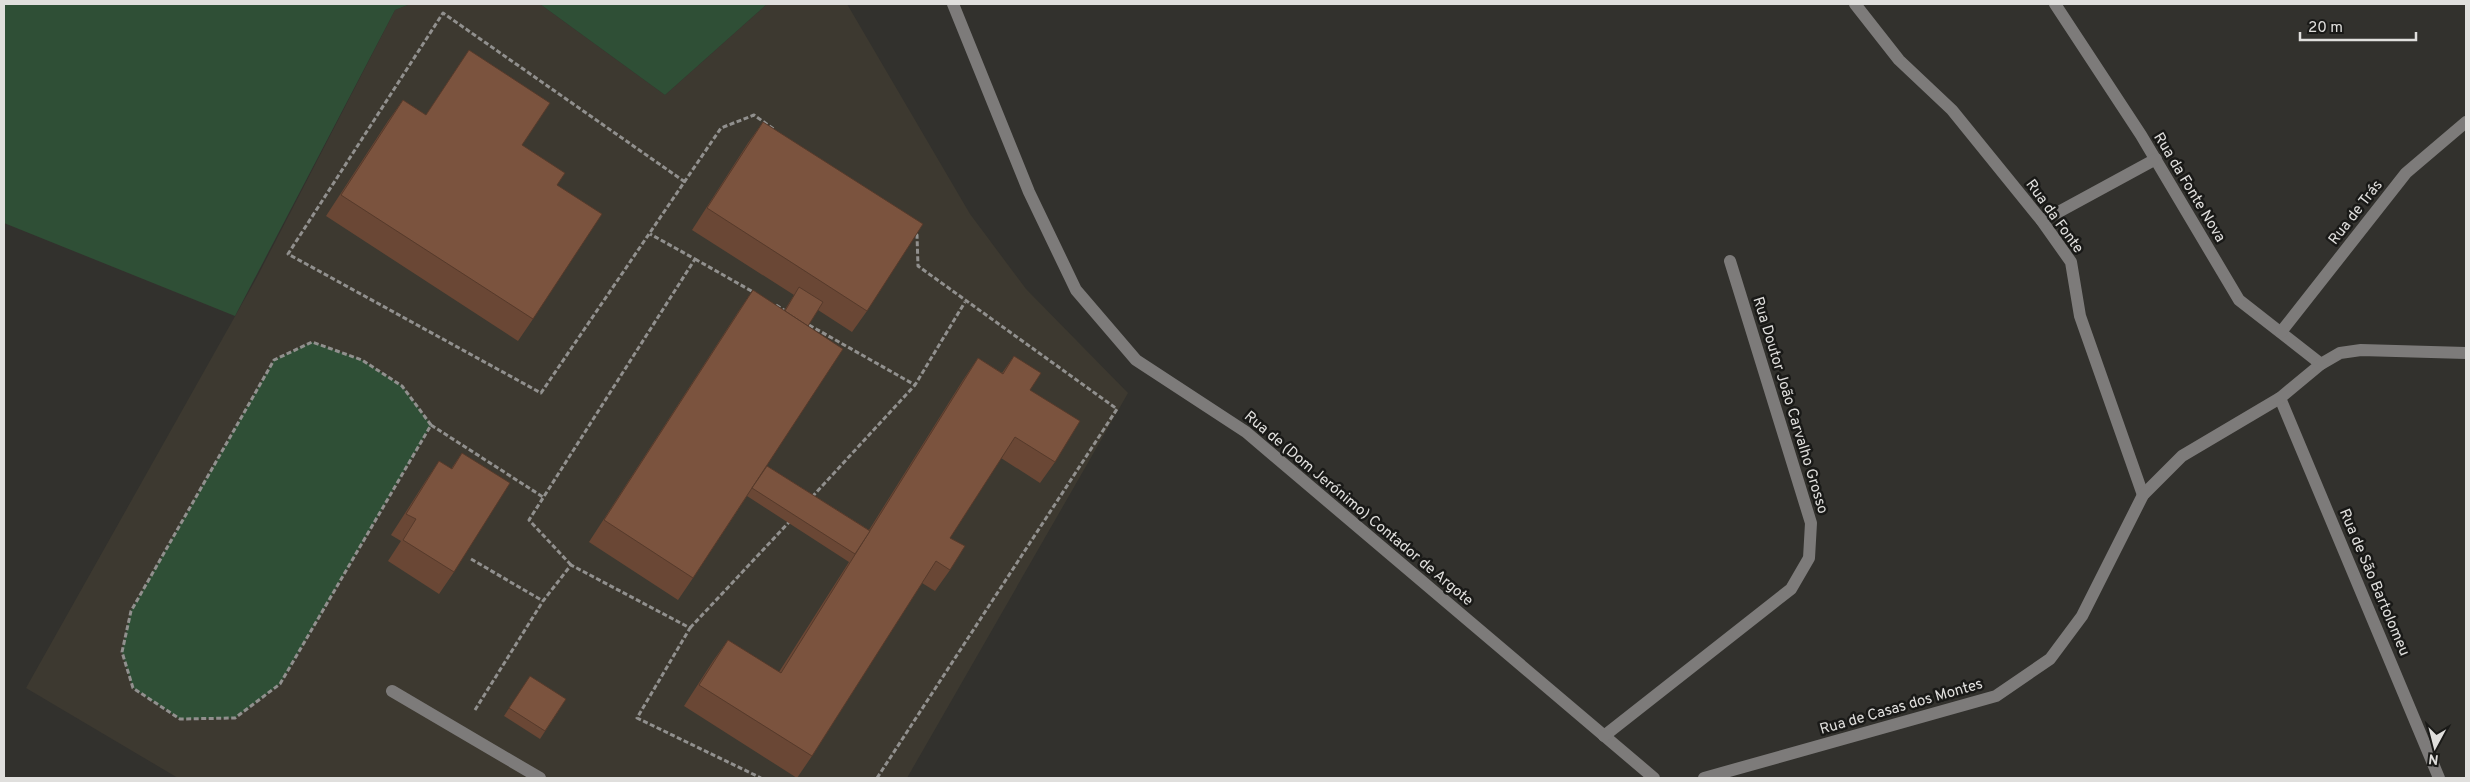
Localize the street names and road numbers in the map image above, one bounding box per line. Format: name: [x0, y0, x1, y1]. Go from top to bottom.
street label: Rua da Fonte Nova: [2148, 129, 2229, 246]
street label: Rua da Fonte: [2021, 176, 2087, 258]
street label: Rua de Trás: [2325, 177, 2387, 249]
street label: Rua Doutor João Carvalho Grosso: [1747, 295, 1832, 516]
street label: Rua de (Dom Jerónimo) Contador de Argote: [1240, 408, 1476, 611]
street label: Rua de São Bartolomeu: [2334, 506, 2413, 659]
street label: Rua de Casas dos Montes: [1818, 675, 1985, 740]

